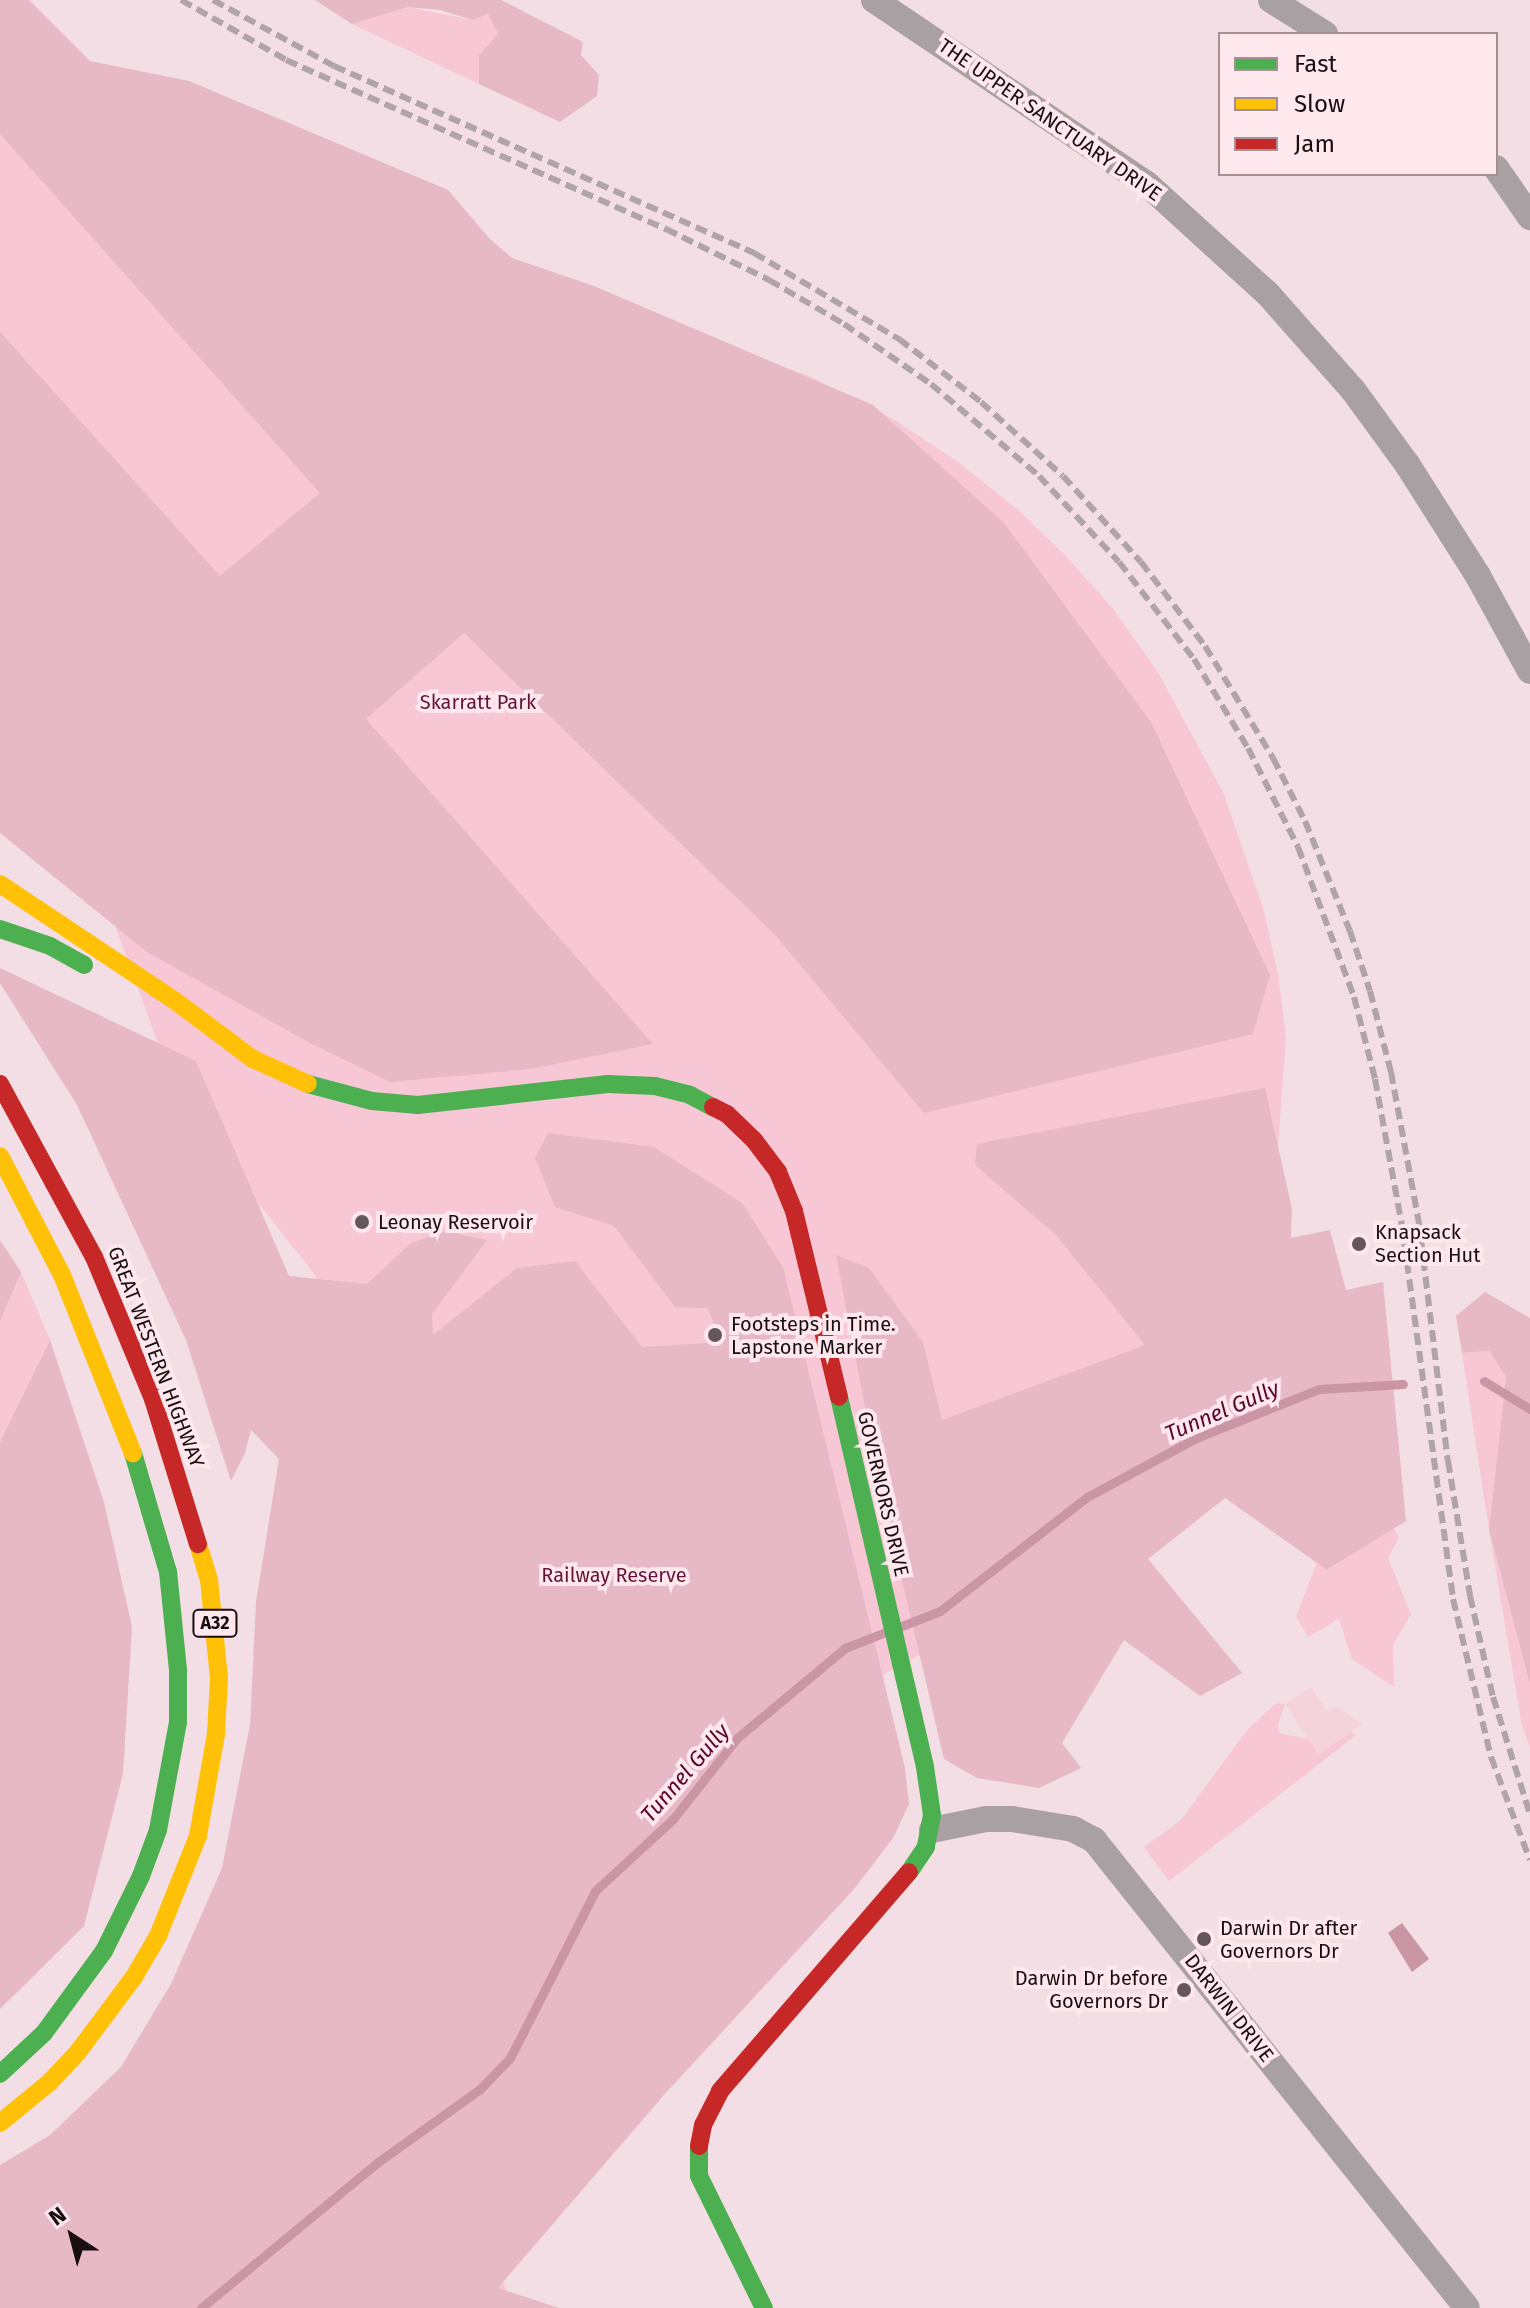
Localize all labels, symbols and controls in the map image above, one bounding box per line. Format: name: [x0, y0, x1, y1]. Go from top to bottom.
legend: [1218, 32, 1498, 176]
street label: THE UPPER SANCTUARY DRIVE: [934, 34, 1166, 206]
text: Fast: [1294, 50, 1337, 78]
text: Slow: [1294, 90, 1345, 118]
text: Jam: [1294, 130, 1335, 158]
park label: Skarratt Park: [420, 690, 536, 714]
place label: Leonay Reservoir: [378, 1210, 533, 1234]
marker: Leonay Reservoir: [353, 1213, 371, 1231]
place label: Knapsack Section Hut: [1375, 1220, 1480, 1267]
marker: Knapsack Section Hut: [1350, 1235, 1368, 1253]
street label: GREAT WESTERN HIGHWAY: [103, 1243, 209, 1471]
place label: Footsteps in Time. Lapstone Marker: [731, 1312, 896, 1359]
marker: Footsteps in Time. Lapstone Marker: [706, 1326, 724, 1344]
water label: Tunnel Gully: [1161, 1375, 1283, 1447]
street label: GOVERNORS DRIVE: [852, 1409, 914, 1579]
park label: Railway Reserve: [541, 1563, 687, 1587]
road number: A32: [191, 1609, 239, 1637]
water label: Tunnel Gully: [635, 1718, 735, 1828]
place label: Darwin Dr after Governors Dr: [1220, 1916, 1357, 1963]
marker: Darwin Dr after Governors Dr: [1195, 1930, 1213, 1948]
street label: DARWIN DRIVE: [1179, 1949, 1279, 2067]
place label: Darwin Dr before Governors Dr: [1015, 1966, 1168, 2013]
marker: Darwin Dr before Governors Dr: [1175, 1981, 1193, 1999]
north arrow: [32, 2196, 112, 2276]
text: N: [44, 2201, 71, 2231]

